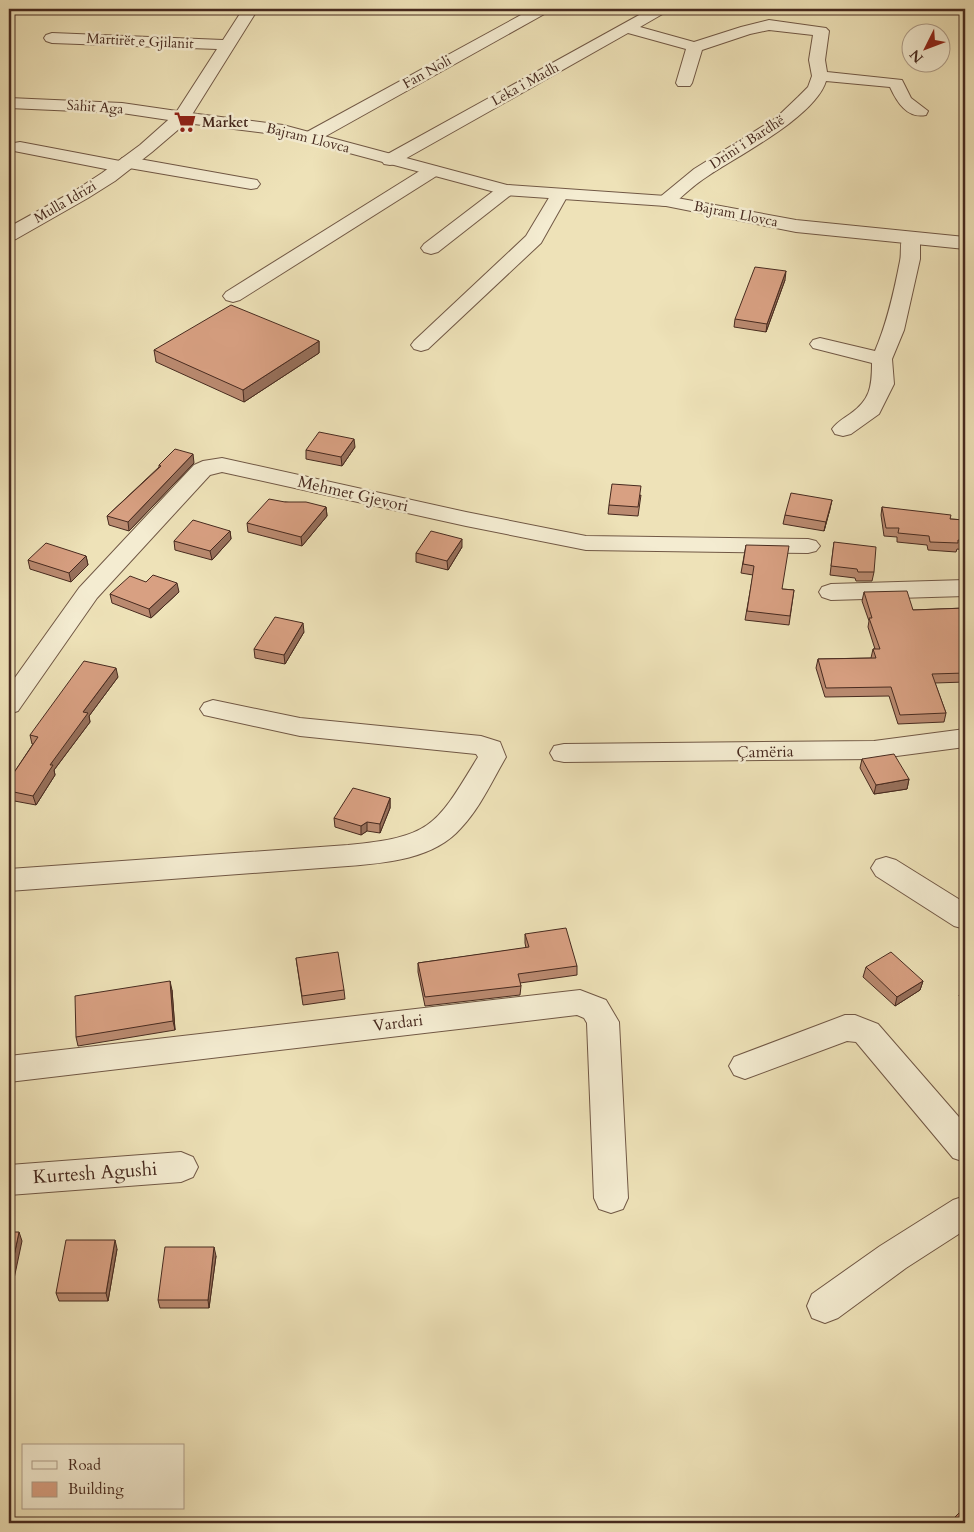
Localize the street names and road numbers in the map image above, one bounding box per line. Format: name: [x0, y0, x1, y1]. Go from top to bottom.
street label: Martirët e Gjilanit: [86, 29, 195, 53]
street label: Fan Noli: [399, 51, 455, 93]
street label: Leka i Madh: [488, 58, 562, 110]
street label: Sahit Aga: [66, 96, 124, 118]
street label: Drini i Bardhë: [706, 111, 788, 173]
street label: Bajram Llovca: [264, 118, 352, 158]
street label: Mulla Idrizi: [30, 176, 100, 228]
street label: Bajram Llovca: [692, 197, 780, 231]
street label: Mehmet Gjevori: [296, 471, 411, 518]
street label: Çamëria: [736, 741, 794, 763]
street label: Vardari: [372, 1009, 425, 1037]
street label: Kurtesh Agushi: [32, 1156, 158, 1190]

